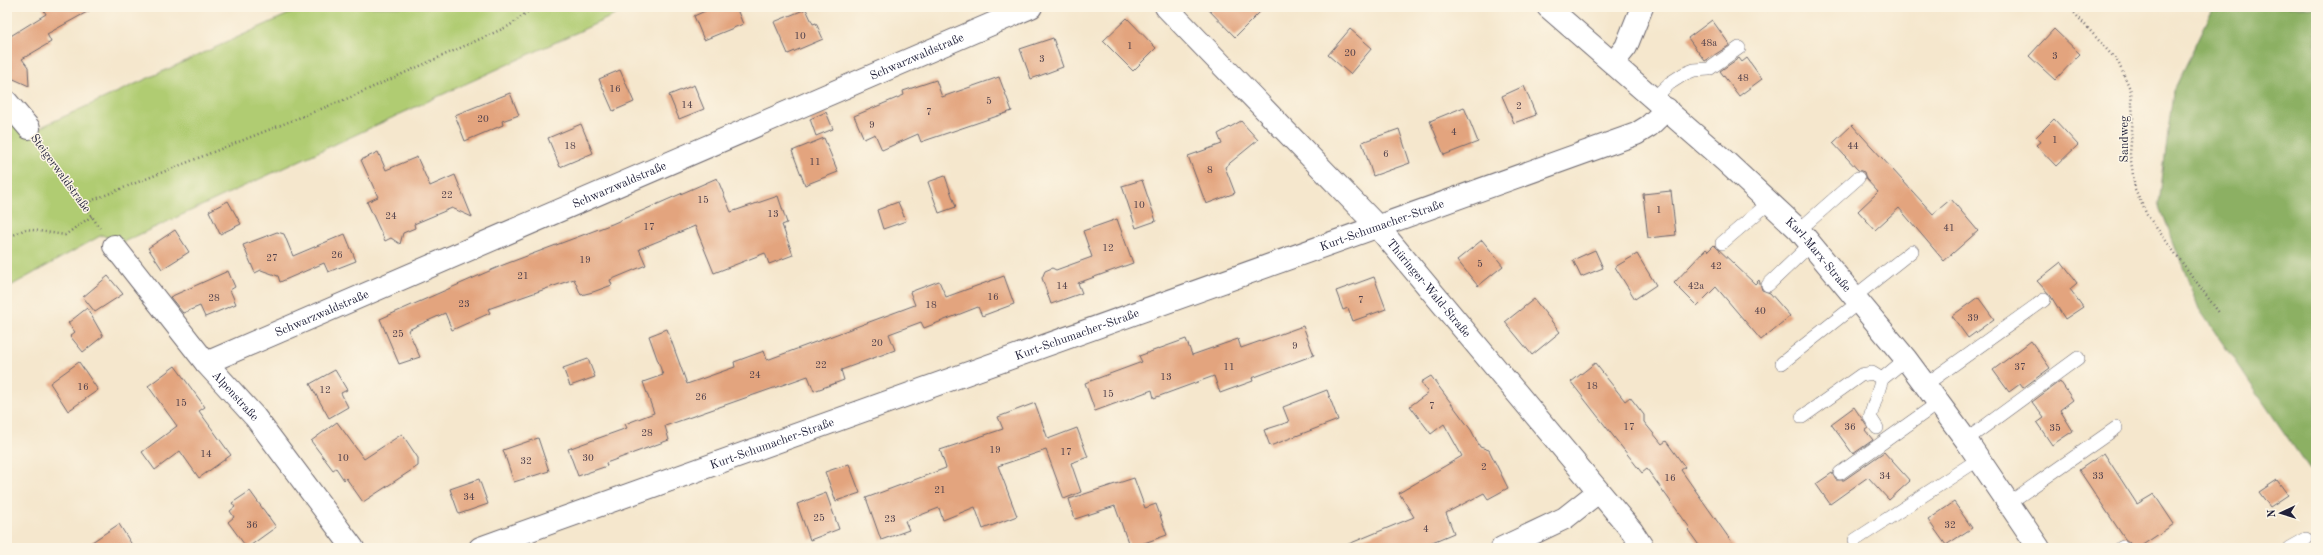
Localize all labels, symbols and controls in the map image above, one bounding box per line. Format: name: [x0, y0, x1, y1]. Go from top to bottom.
house number: 10: [794, 31, 806, 41]
street label: Schwarzwaldstraße: [868, 32, 966, 83]
house number: 48a: [1701, 38, 1717, 48]
house number: 1: [1127, 41, 1133, 51]
house number: 20: [1344, 48, 1356, 58]
house number: 3: [2052, 51, 2058, 61]
house number: 3: [1039, 54, 1045, 64]
house number: 48: [1737, 73, 1749, 83]
house number: 16: [609, 84, 621, 94]
house number: 5: [986, 96, 992, 106]
house number: 14: [681, 100, 693, 110]
house number: 2: [1516, 101, 1522, 111]
house number: 7: [926, 107, 932, 117]
house number: 20: [477, 114, 489, 124]
street label: Sandweg: [2119, 115, 2131, 162]
house number: 9: [869, 120, 875, 130]
house number: 4: [1451, 127, 1457, 137]
street label: Steigerwaldstraße: [28, 132, 93, 215]
house number: 1: [2052, 135, 2058, 145]
house number: 18: [564, 141, 576, 151]
house number: 44: [1847, 141, 1859, 151]
house number: 6: [1383, 149, 1389, 159]
house number: 11: [809, 157, 821, 167]
street label: Schwarzwaldstraße: [571, 160, 669, 211]
house number: 8: [1207, 165, 1213, 175]
house number: 22: [441, 190, 453, 200]
house number: 15: [697, 195, 709, 205]
street label: Kurt-Schumacher-Straße: [1318, 198, 1446, 254]
house number: 10: [1133, 200, 1145, 210]
house number: 1: [1656, 205, 1662, 215]
house number: 13: [767, 209, 779, 219]
house number: 24: [385, 211, 397, 221]
street label: Karl-Marx-Straße: [1783, 216, 1853, 295]
house number: 17: [643, 222, 655, 232]
house number: 41: [1943, 223, 1955, 233]
street label: Thüringer-Wald-Straße: [1384, 237, 1473, 340]
house number: 12: [1102, 243, 1114, 253]
house number: 26: [331, 250, 343, 260]
house number: 27: [266, 253, 278, 263]
house number: 19: [579, 255, 591, 265]
house number: 5: [1477, 259, 1483, 269]
house number: 42: [1710, 261, 1722, 271]
house number: 21: [517, 271, 529, 281]
house number: 14: [1056, 281, 1068, 291]
house number: 42a: [1688, 281, 1704, 291]
street label: Schwarzwaldstraße: [273, 288, 371, 339]
house number: 16: [987, 292, 999, 302]
house number: 28: [208, 293, 220, 303]
house number: 7: [1358, 295, 1364, 305]
house number: 23: [458, 299, 470, 309]
house number: 18: [925, 300, 937, 310]
house number: 40: [1754, 306, 1766, 316]
street label: Kurt-Schumacher-Straße: [1013, 307, 1141, 363]
house number: 39: [1967, 313, 1979, 323]
house number: 25: [392, 329, 404, 339]
house number: 20: [871, 338, 883, 348]
house number: 9: [1292, 341, 1298, 351]
house number: 22: [815, 360, 827, 370]
house number: 11: [1223, 362, 1235, 372]
house number: 37: [2014, 362, 2026, 372]
street label: Alpenstraße: [209, 369, 261, 424]
house number: 24: [749, 370, 761, 380]
house number: 13: [1160, 372, 1172, 382]
house number: 18: [1586, 381, 1598, 391]
house number: 16: [77, 382, 89, 392]
house number: 12: [319, 385, 331, 395]
house number: 15: [1102, 389, 1114, 399]
house number: 26: [695, 392, 707, 402]
house number: 15: [175, 398, 187, 408]
house number: 7: [1429, 401, 1435, 411]
street label: Kurt-Schumacher-Straße: [708, 416, 836, 472]
house number: 17: [1623, 422, 1635, 432]
house number: 36: [1844, 422, 1856, 432]
house number: 35: [2049, 423, 2061, 433]
house number: 28: [641, 428, 653, 438]
house number: 19: [989, 445, 1001, 455]
house number: 17: [1060, 447, 1072, 457]
house number: 14: [200, 449, 212, 459]
house number: 10: [337, 453, 349, 463]
house number: 30: [582, 453, 594, 463]
house number: 32: [520, 456, 532, 466]
house number: 2: [1481, 462, 1487, 472]
house number: 34: [1879, 471, 1891, 481]
house number: 33: [2092, 471, 2104, 481]
house number: 16: [1664, 473, 1676, 483]
house number: 21: [934, 485, 946, 495]
house number: 34: [463, 492, 475, 502]
north arrow: [2261, 493, 2301, 533]
text: N: [2267, 508, 2278, 518]
house number: 25: [813, 513, 825, 523]
house number: 23: [884, 514, 896, 524]
house number: 36: [246, 520, 258, 530]
house number: 32: [1944, 520, 1956, 530]
house number: 4: [1423, 524, 1429, 534]

